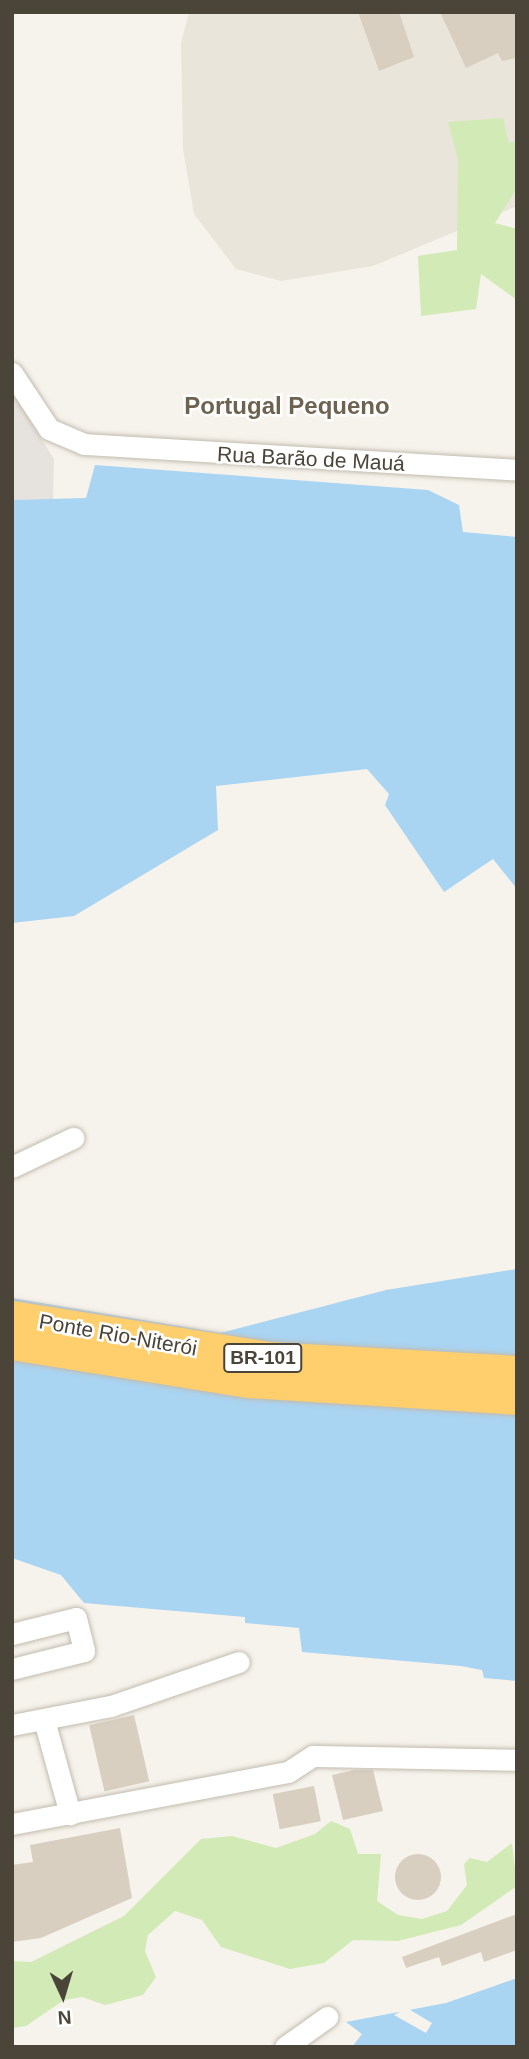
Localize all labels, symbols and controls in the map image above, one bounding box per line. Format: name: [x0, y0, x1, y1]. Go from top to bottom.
district label: Portugal Pequeno: [184, 392, 390, 420]
street label: Rua Barão de Mauá: [216, 441, 406, 477]
street label: Ponte Rio-Niterói: [37, 1309, 199, 1361]
road number: BR-101: [223, 1342, 303, 1374]
north arrow: [28, 1961, 98, 2031]
text: N: [57, 2006, 72, 2028]

